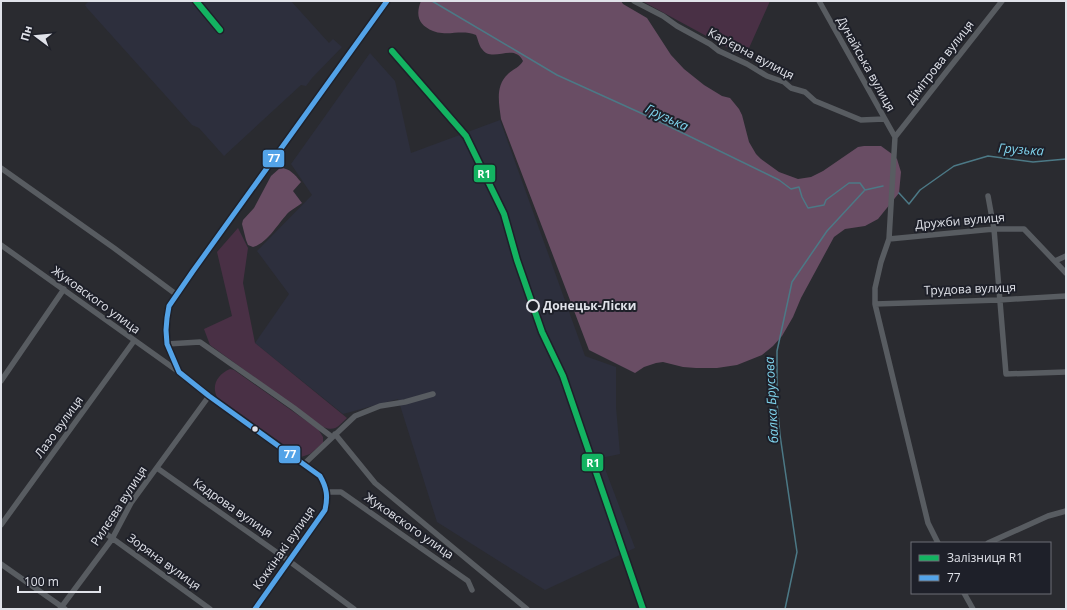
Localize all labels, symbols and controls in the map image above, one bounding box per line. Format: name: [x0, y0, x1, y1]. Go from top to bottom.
street label: Дунайська вулиця: [833, 13, 900, 114]
north arrow: [16, 16, 56, 56]
street label: Дімітрова вулиця: [902, 16, 978, 107]
text: Пн: [17, 24, 35, 43]
street label: Кар’єрна вулиця: [705, 24, 797, 83]
water label: Грузька: [642, 99, 692, 135]
water label: Грузька: [998, 138, 1045, 160]
line badge: 77: [262, 149, 285, 168]
text: 77: [268, 150, 280, 165]
line badge: R1: [473, 164, 496, 183]
text: R1: [477, 166, 491, 181]
street label: Дружби вулиця: [914, 208, 1005, 233]
street label: Жуковского улица: [49, 262, 144, 338]
street label: Трудова вулиця: [924, 278, 1016, 299]
place label: Донецьк-Ліски: [543, 297, 636, 314]
marker: Донецьк-Ліски: [526, 299, 540, 313]
water label: балка Брусова: [760, 356, 782, 444]
street label: Лазо вулиця: [30, 392, 87, 461]
unlabelled marker: [250, 424, 260, 434]
line badge: 77: [278, 445, 301, 464]
text: 77: [284, 446, 296, 461]
line badge: R1: [581, 453, 604, 472]
text: R1: [586, 455, 600, 470]
street label: Рилєєва вулиця: [86, 463, 151, 549]
street label: Кадрова вулиця: [190, 474, 277, 541]
street label: Жуковского улица: [361, 488, 457, 563]
street label: Коккінакі вулиця: [248, 503, 319, 593]
street label: Зоряна вулиця: [124, 529, 205, 594]
legend: [911, 542, 1051, 594]
text: Залізниця R1: [947, 549, 1023, 566]
scale bar: [18, 568, 100, 594]
text: 77: [947, 569, 961, 586]
text: 100 m: [24, 573, 59, 590]

